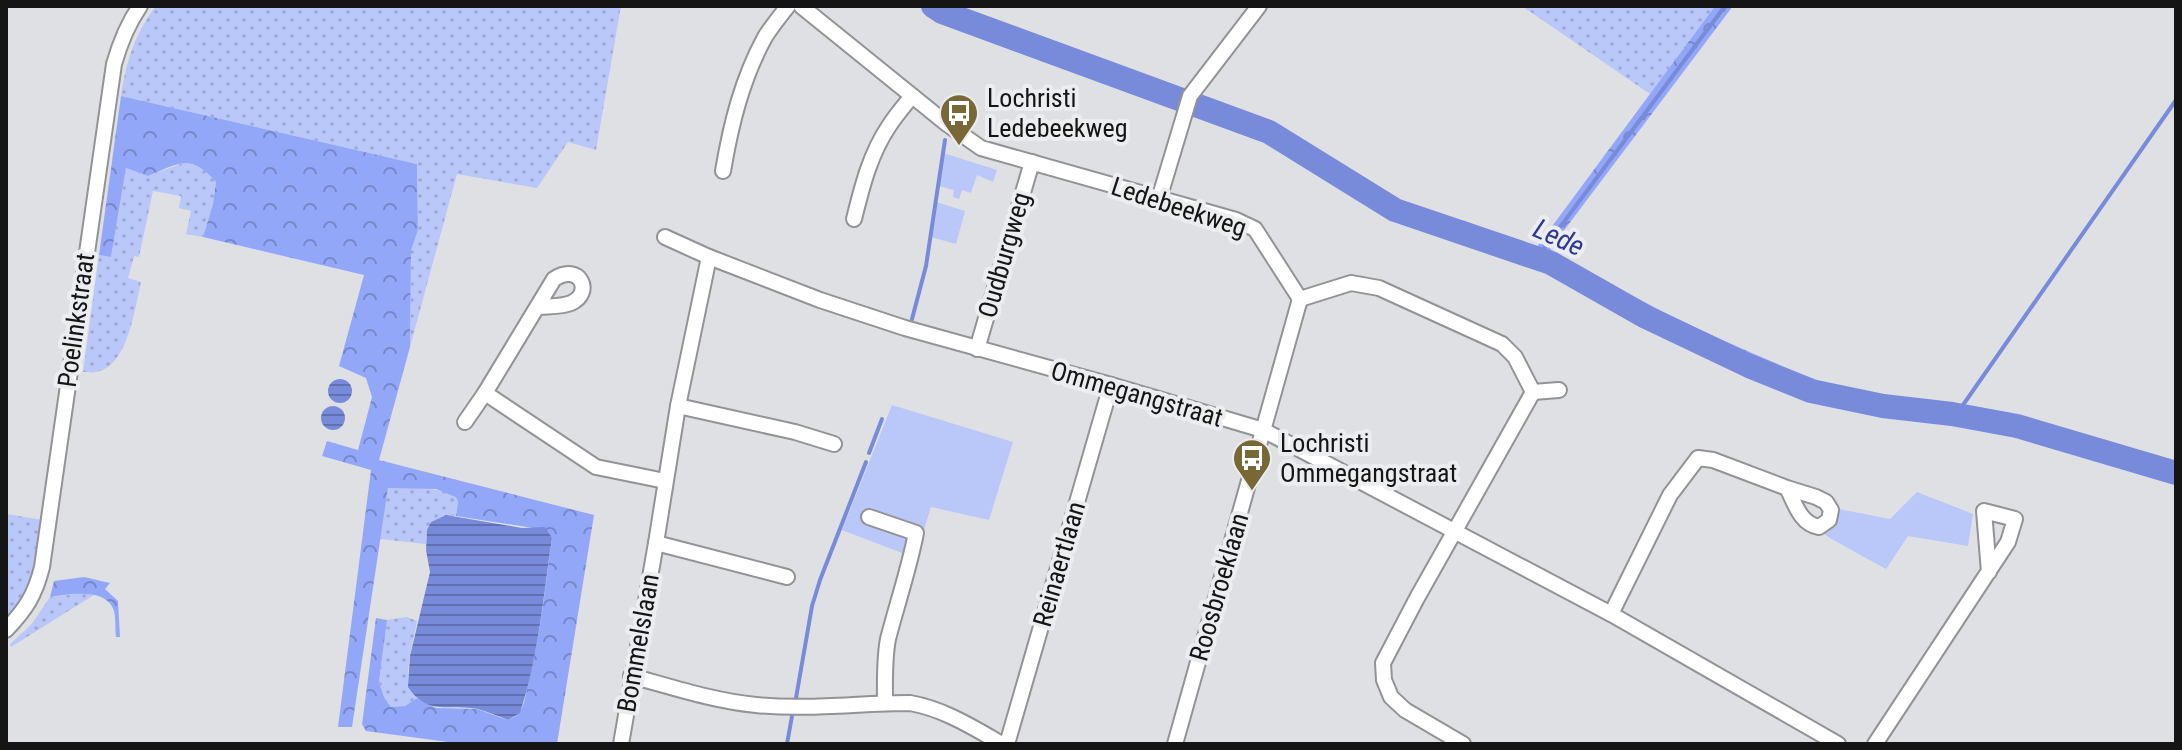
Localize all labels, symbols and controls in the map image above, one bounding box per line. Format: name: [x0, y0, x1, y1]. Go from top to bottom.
place label: Lochristi Ledebeekweg: [987, 83, 1127, 143]
bus stop icon: Lochristi Ledebeekweg: [938, 92, 980, 147]
street label: Ledebeekweg: [1108, 171, 1250, 243]
street label: Oudburgweg: [972, 189, 1036, 321]
water label: Lede: [1528, 212, 1589, 263]
street label: Poelinkstraat: [52, 251, 100, 389]
street label: Ommegangstraat: [1048, 355, 1226, 433]
place label: Lochristi Ommegangstraat: [1280, 428, 1457, 488]
bus stop icon: Lochristi Ommegangstraat: [1231, 437, 1273, 492]
street label: Reinaertlaan: [1027, 498, 1091, 630]
street label: Roosbroeklaan: [1184, 509, 1254, 665]
street label: Bommelslaan: [611, 572, 665, 714]

